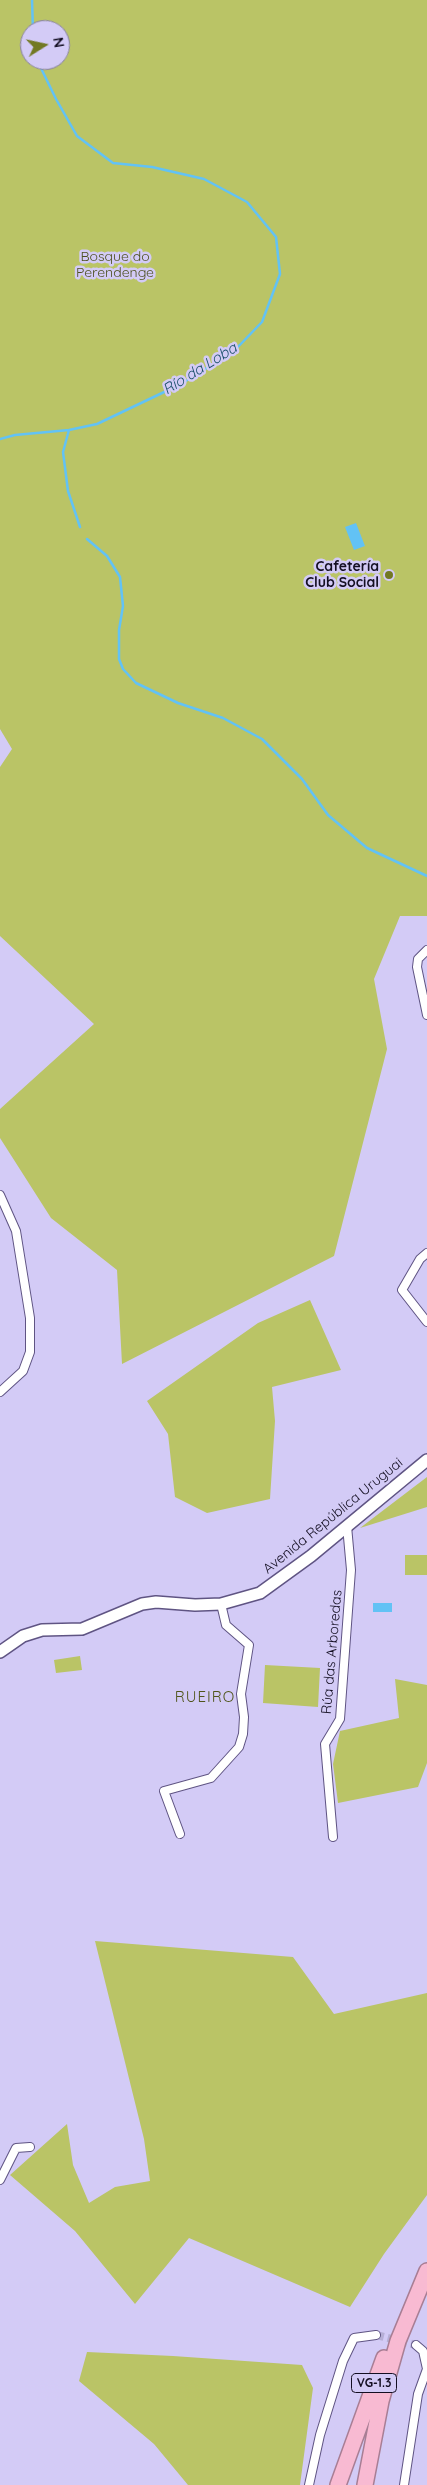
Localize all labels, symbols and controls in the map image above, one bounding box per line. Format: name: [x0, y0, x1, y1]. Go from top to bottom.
north arrow: [20, 20, 70, 70]
text: N: [49, 36, 69, 49]
park label: Bosque do Perendenge: [76, 249, 154, 282]
water label: Río da Loba: [160, 339, 240, 399]
place label: Cafetería Club Social: [305, 559, 379, 592]
marker: Cafetería Club Social: [383, 569, 395, 581]
street label: Avenida República Uruguai: [260, 1454, 406, 1578]
street label: Rúa das Arboredas: [318, 1589, 346, 1715]
district label: RUEIRO: [174, 1688, 236, 1706]
road number: VG-1.3: [352, 2374, 396, 2392]

